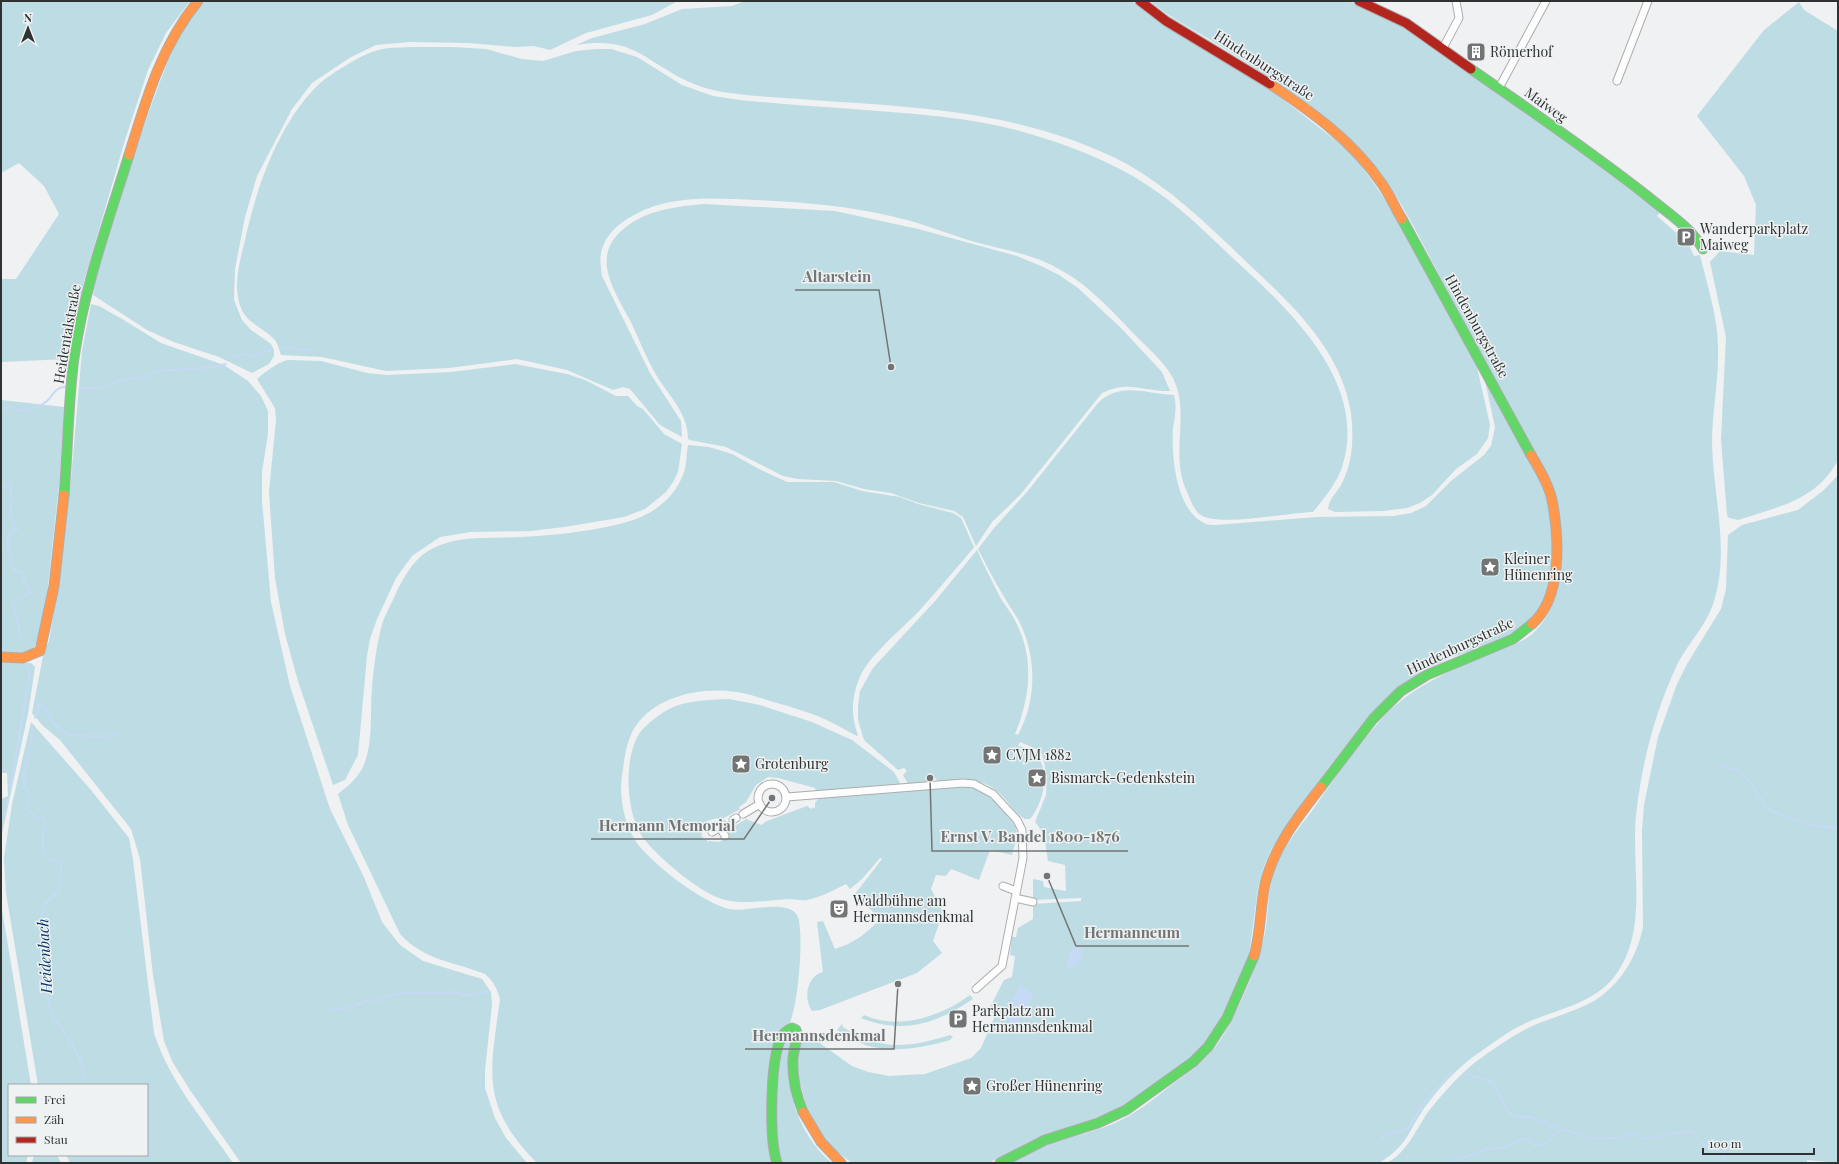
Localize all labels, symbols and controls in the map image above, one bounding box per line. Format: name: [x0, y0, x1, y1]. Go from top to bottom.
north arrow: [8, 8, 48, 48]
text: N: [24, 10, 32, 25]
street label: Hindenburgstraße: [1211, 25, 1318, 104]
building icon: Römerhof: [1465, 41, 1487, 63]
place label: Römerhof: [1490, 42, 1554, 61]
street label: Maiweg: [1521, 83, 1572, 127]
place label: Wanderparkplatz Maiweg: [1699, 219, 1809, 254]
parking icon: Wanderparkplatz Maiweg: [1675, 226, 1697, 248]
callout: Altarstein: [795, 263, 879, 290]
text: Altarstein: [802, 266, 872, 286]
street label: Hindenburgstraße: [1441, 270, 1514, 381]
street label: Heidentalstraße: [48, 283, 85, 385]
place label: Kleiner Hünenring: [1504, 549, 1573, 584]
place icon: Kleiner Hünenring: [1479, 556, 1501, 578]
street label: Hindenburgstraße: [1403, 612, 1516, 679]
place icon: CVJM 1882: [981, 744, 1003, 766]
place label: CVJM 1882: [1006, 745, 1071, 764]
place icon: Grotenburg: [730, 753, 752, 775]
place label: Grotenburg: [755, 754, 829, 773]
place icon: Bismarck-Gedenkstein: [1026, 767, 1048, 789]
place label: Bismarck-Gedenkstein: [1051, 768, 1196, 787]
callout: Hermann Memorial: [591, 812, 744, 839]
text: Hermann Memorial: [599, 815, 736, 835]
callout: Ernst V. Bandel 1800-1876: [932, 824, 1128, 851]
text: Ernst V. Bandel 1800-1876: [940, 826, 1120, 846]
place label: Waldbühne am Hermannsdenkmal: [852, 891, 974, 926]
theatre icon: Waldbühne am Hermannsdenkmal: [828, 898, 850, 920]
water label: Heidenbach: [32, 918, 56, 995]
callout: Hermanneum: [1076, 919, 1189, 946]
text: Hermanneum: [1084, 922, 1181, 942]
place label: Parkplatz am Hermannsdenkmal: [972, 1001, 1093, 1036]
parking icon: Parkplatz am Hermannsdenkmal: [947, 1008, 969, 1030]
callout: Hermannsdenkmal: [745, 1022, 894, 1049]
text: Hermannsdenkmal: [752, 1025, 886, 1045]
place icon: Großer Hünenring: [961, 1075, 983, 1097]
place label: Großer Hünenring: [986, 1076, 1103, 1095]
legend: [8, 1084, 148, 1156]
text: Frei: [44, 1091, 66, 1107]
text: Zäh: [44, 1111, 64, 1127]
scale bar: [1703, 1130, 1814, 1156]
text: Stau: [44, 1131, 68, 1147]
text: 100 m: [1709, 1135, 1742, 1151]

